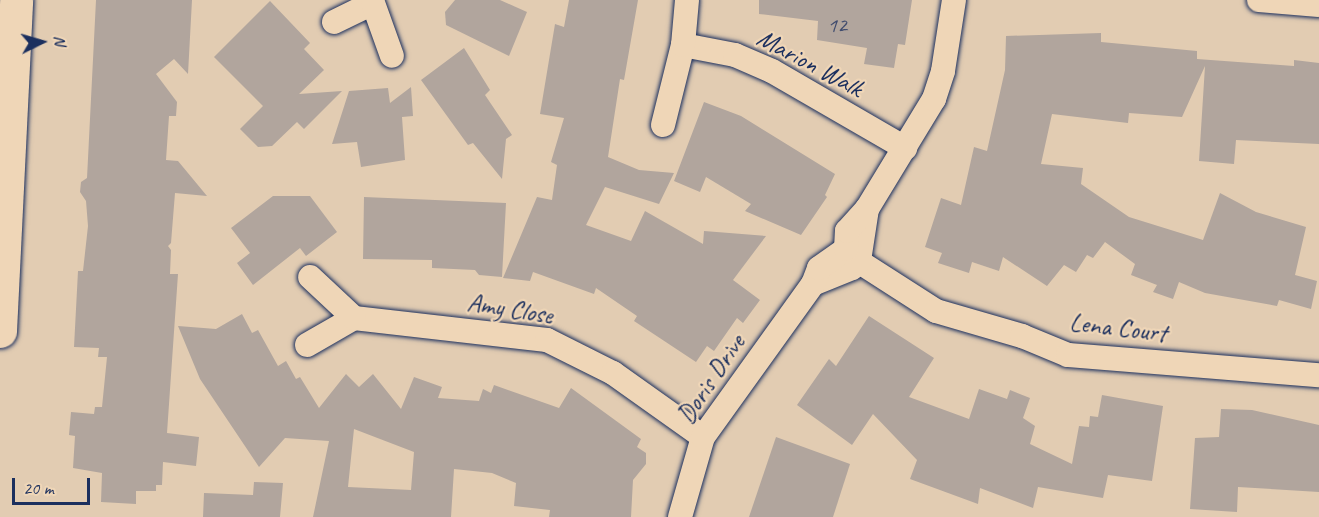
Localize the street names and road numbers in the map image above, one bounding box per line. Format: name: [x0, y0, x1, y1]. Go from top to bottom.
street label: Marion Walk: [752, 22, 868, 104]
street label: Amy Close: [465, 287, 555, 331]
street label: Lena Court: [1068, 307, 1168, 349]
street label: Doris Drive: [670, 329, 752, 429]

